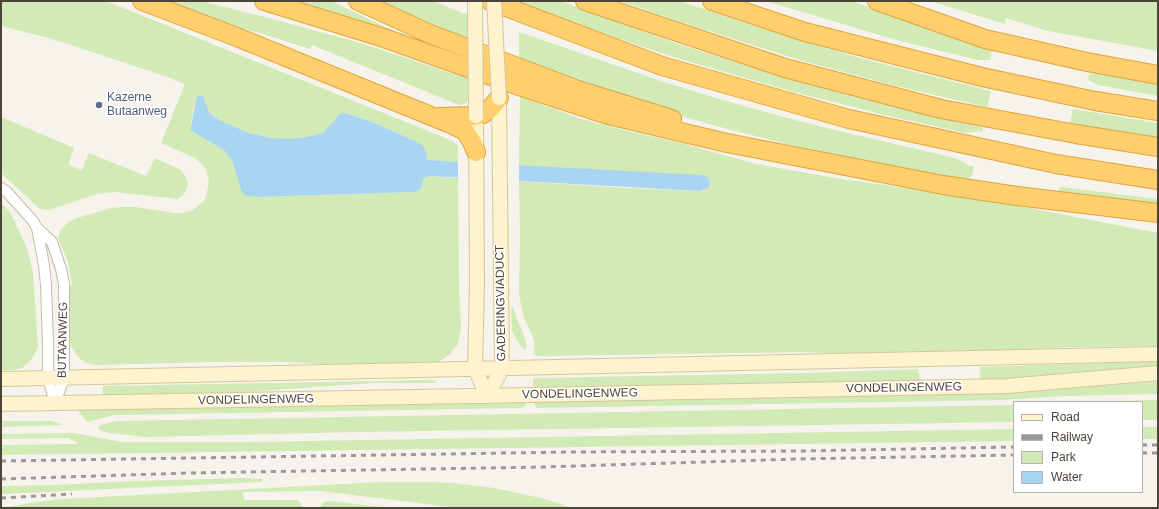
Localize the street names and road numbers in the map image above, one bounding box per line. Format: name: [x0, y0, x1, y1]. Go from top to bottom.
street label: GADERINGVIADUCT: [493, 245, 509, 361]
street label: BUTAANWEG: [55, 302, 71, 378]
street label: VONDELINGENWEG: [846, 380, 962, 396]
street label: VONDELINGENWEG: [522, 386, 638, 402]
street label: VONDELINGENWEG: [198, 392, 314, 408]

